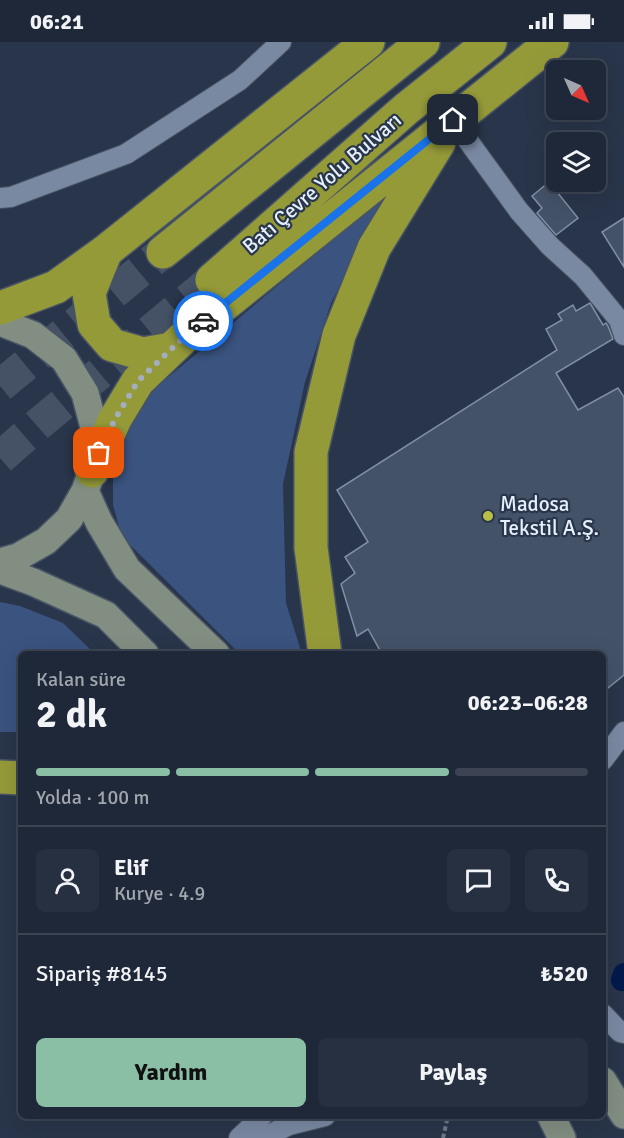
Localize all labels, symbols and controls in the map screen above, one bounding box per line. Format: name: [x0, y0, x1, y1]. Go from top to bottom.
text: 06:21: [30, 8, 84, 35]
north arrow: [546, 60, 606, 120]
map controls: [546, 60, 606, 192]
pin: [427, 94, 478, 145]
icon: home: [436, 103, 469, 136]
street label: Batı Çevre Yolu Bulvarı: [237, 107, 407, 259]
button: layers: [546, 132, 606, 192]
courier: [173, 291, 233, 351]
icon: car: [187, 305, 220, 338]
pin: [73, 427, 124, 478]
icon: bag: [82, 436, 115, 469]
place label: Madosa Tekstil A.Ş.: [500, 491, 599, 541]
marker: Madosa Tekstil A.Ş.: [481, 509, 495, 523]
text: Kalan süre: [36, 667, 126, 692]
text: 06:23–06:28: [468, 689, 588, 716]
text: 2 dk: [36, 690, 107, 738]
text: Yolda · 100 m: [36, 785, 149, 810]
button: person: [36, 849, 99, 912]
button: chat: [447, 849, 510, 912]
button: phone: [525, 849, 588, 912]
text: Elif: [114, 854, 148, 881]
text: Kurye · 4.9: [114, 881, 205, 906]
text: Sipariş #8145: [36, 960, 168, 987]
text: ₺520: [540, 960, 588, 987]
button: Yardım: [36, 1038, 306, 1107]
button: Paylaş: [318, 1038, 588, 1107]

